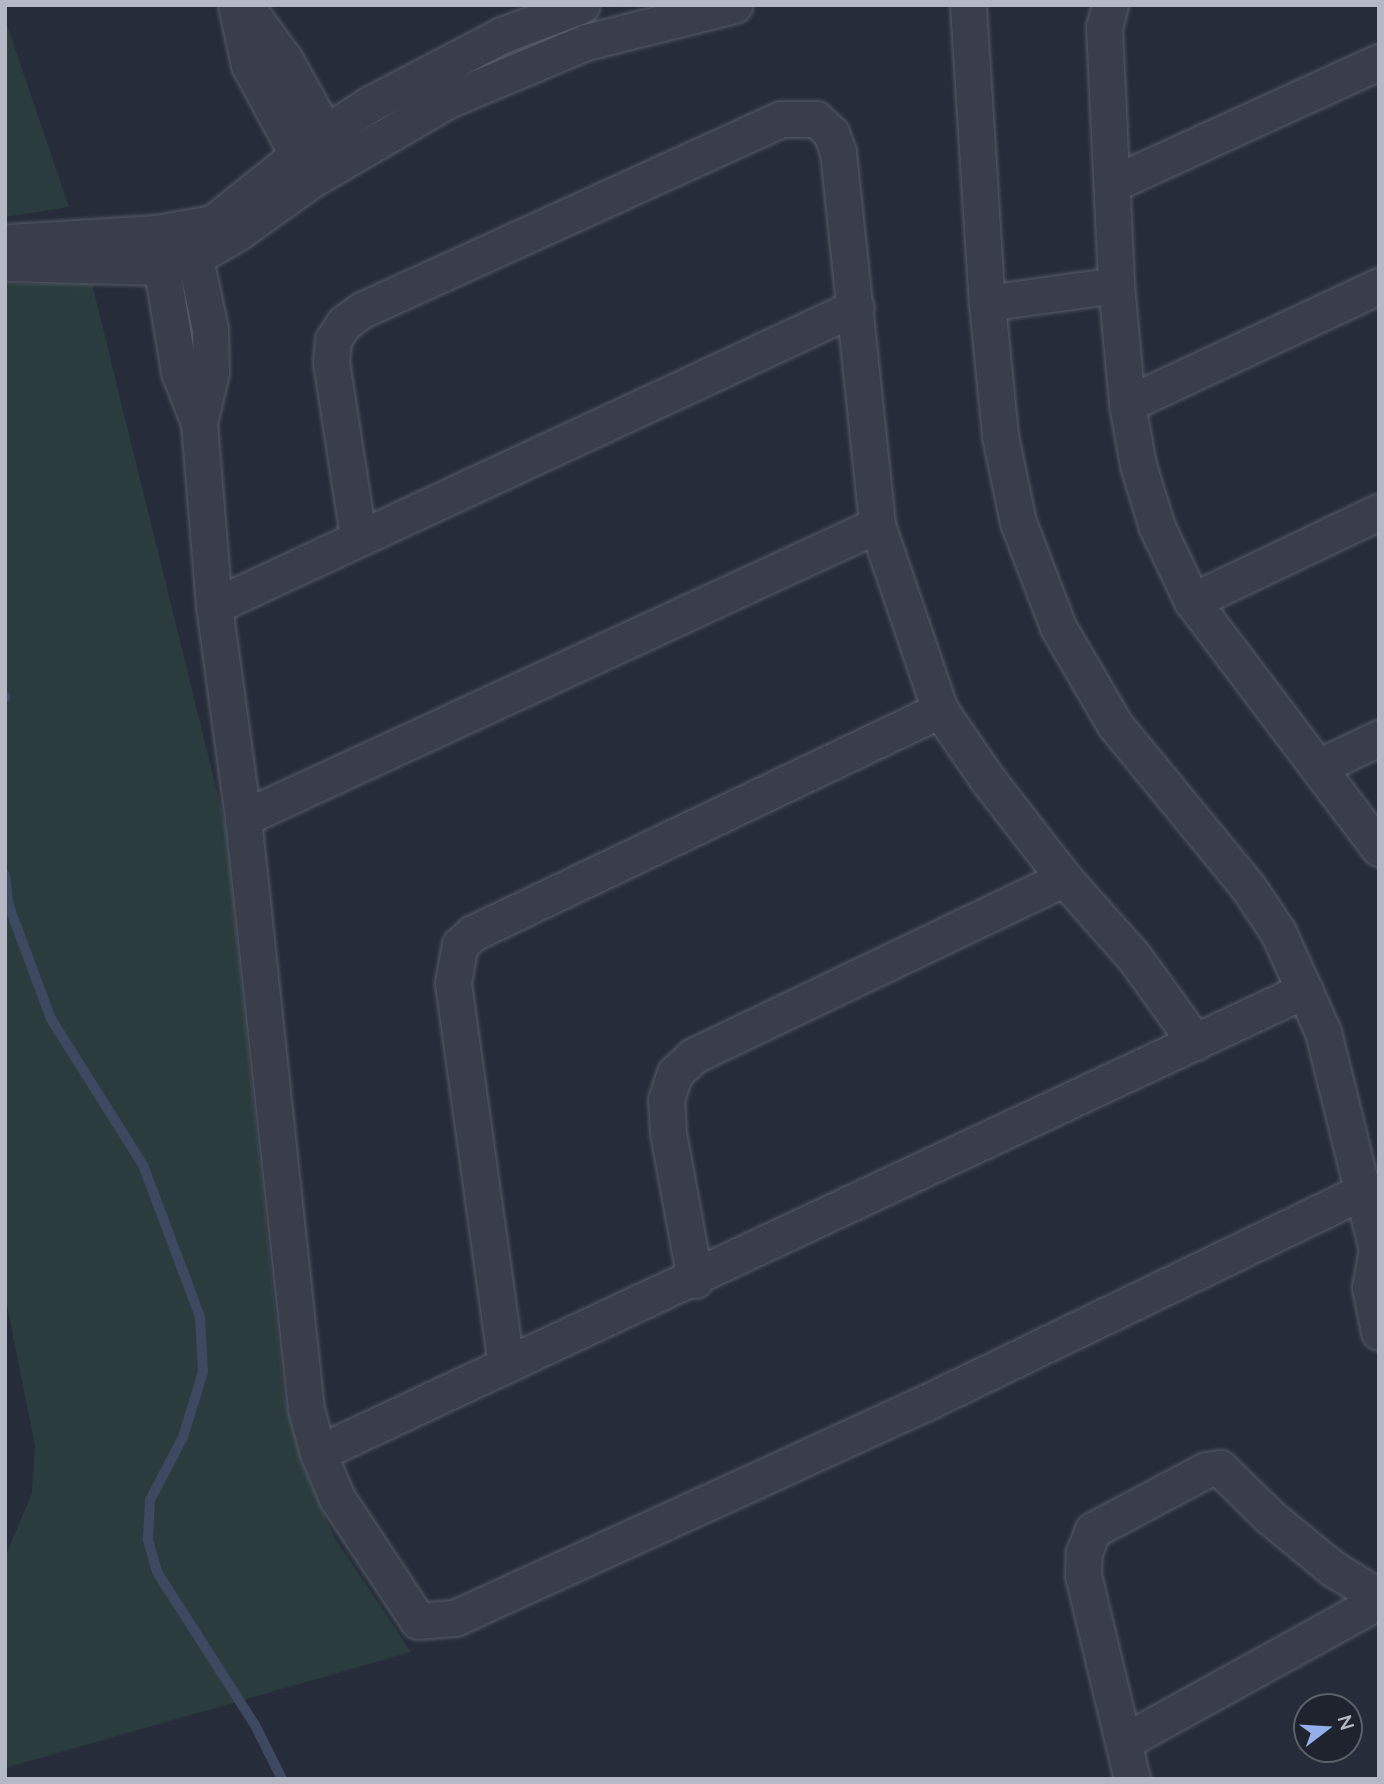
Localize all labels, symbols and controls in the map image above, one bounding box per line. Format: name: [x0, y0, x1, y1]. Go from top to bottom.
north arrow: [1293, 1693, 1363, 1763]
text: N: [1334, 1712, 1360, 1733]

